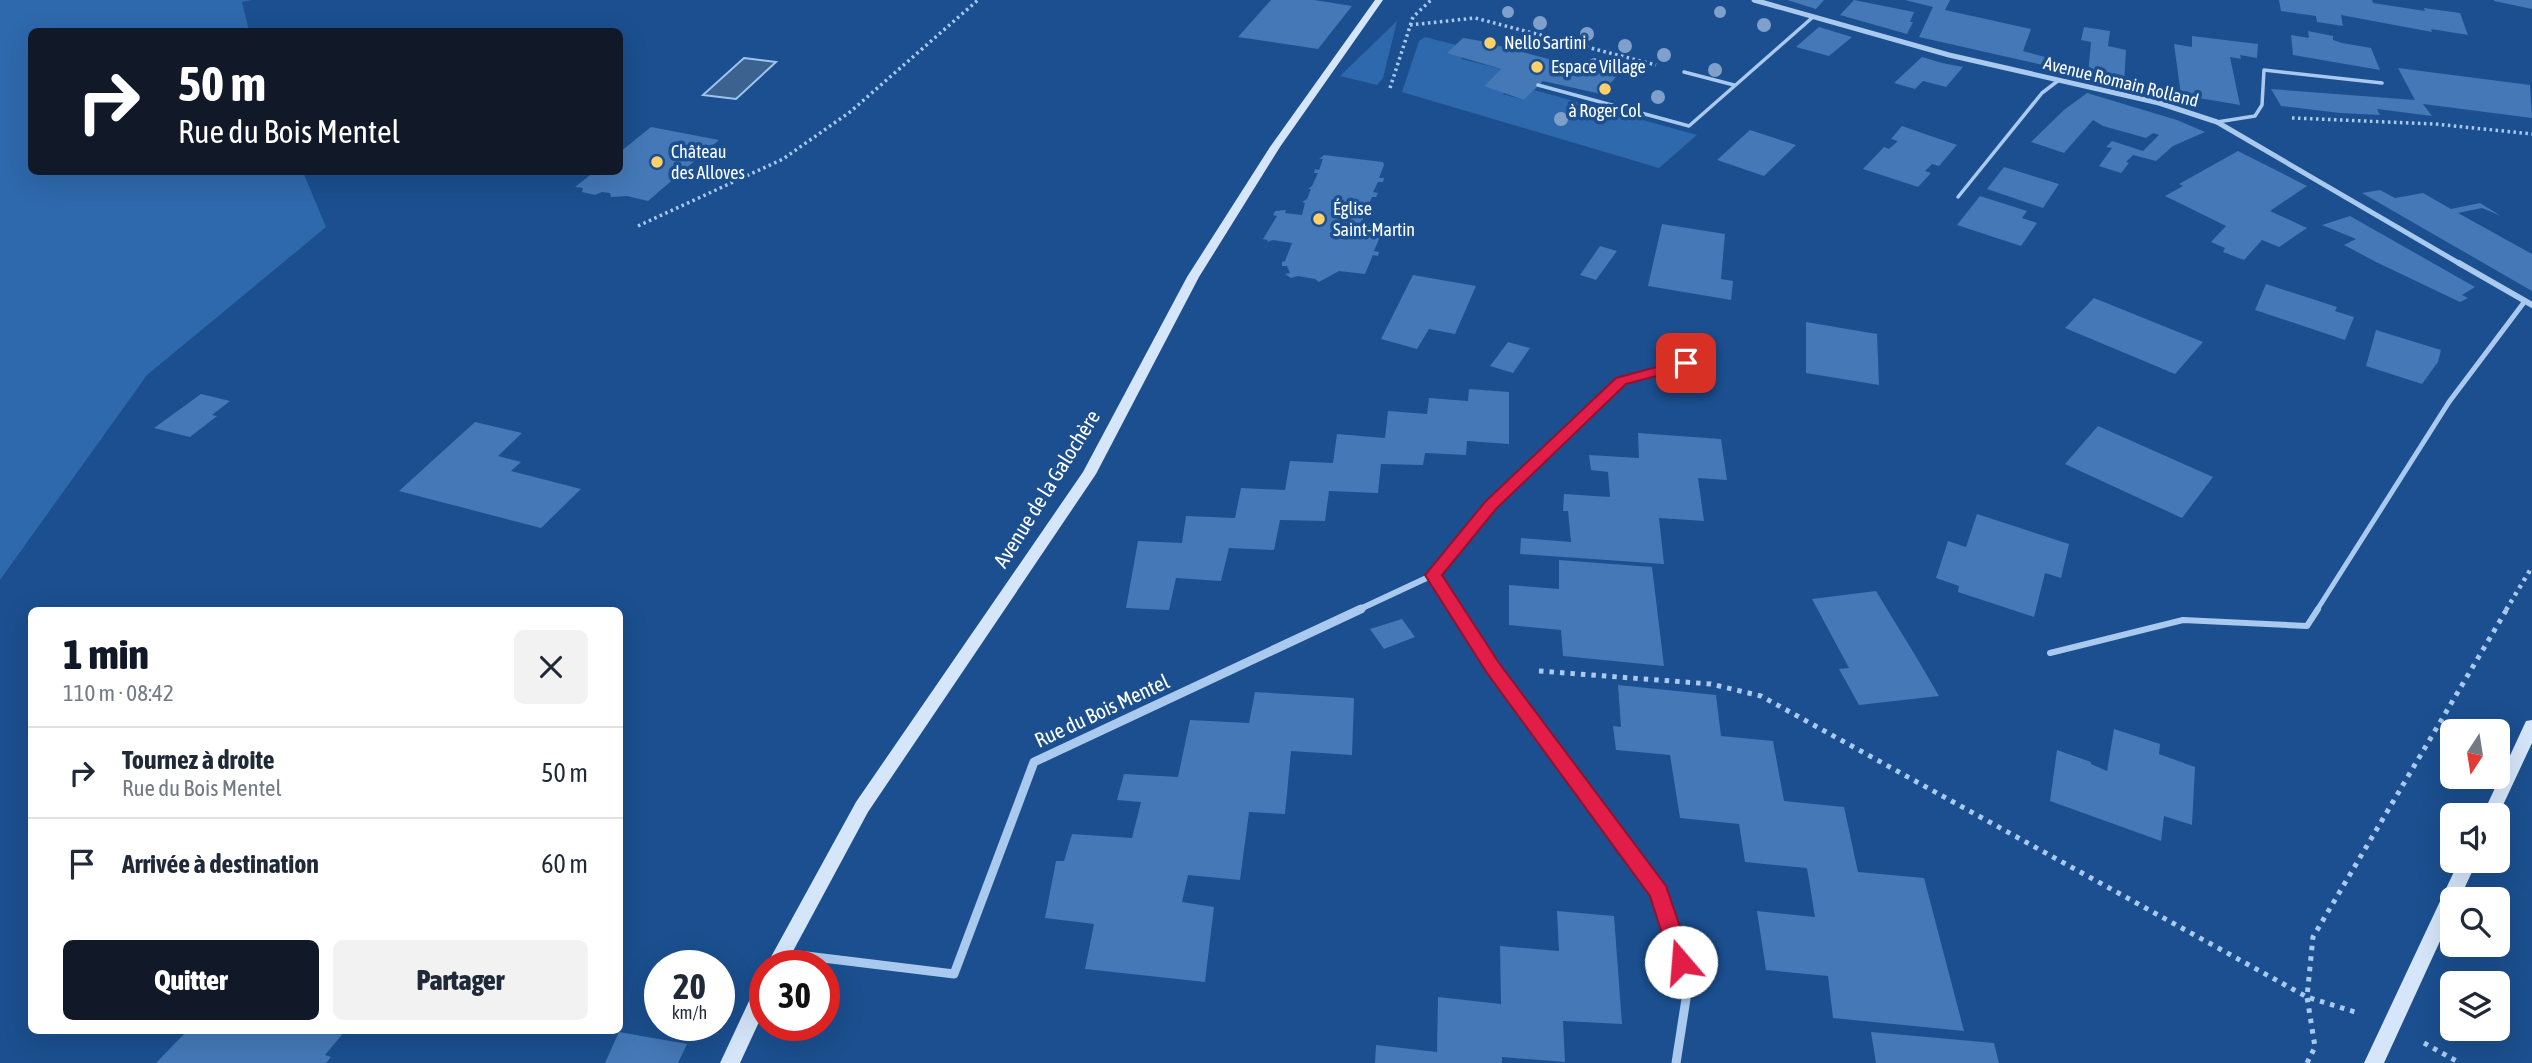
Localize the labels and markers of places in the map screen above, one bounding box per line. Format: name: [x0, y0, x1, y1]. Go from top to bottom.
place label: Nello Sartini: [1504, 32, 1586, 53]
marker: Nello Sartini: [1482, 35, 1498, 51]
place label: Espace Village: [1551, 56, 1646, 77]
marker: Espace Village: [1529, 59, 1545, 75]
marker: à Roger Col: [1597, 81, 1613, 97]
place label: à Roger Col: [1569, 100, 1642, 121]
place label: Château des Alloves: [671, 141, 745, 183]
marker: Château des Alloves: [649, 154, 665, 170]
place label: Église Saint-Martin: [1333, 198, 1415, 240]
marker: Église Saint-Martin: [1311, 211, 1327, 227]
pin: [1656, 333, 1716, 393]

